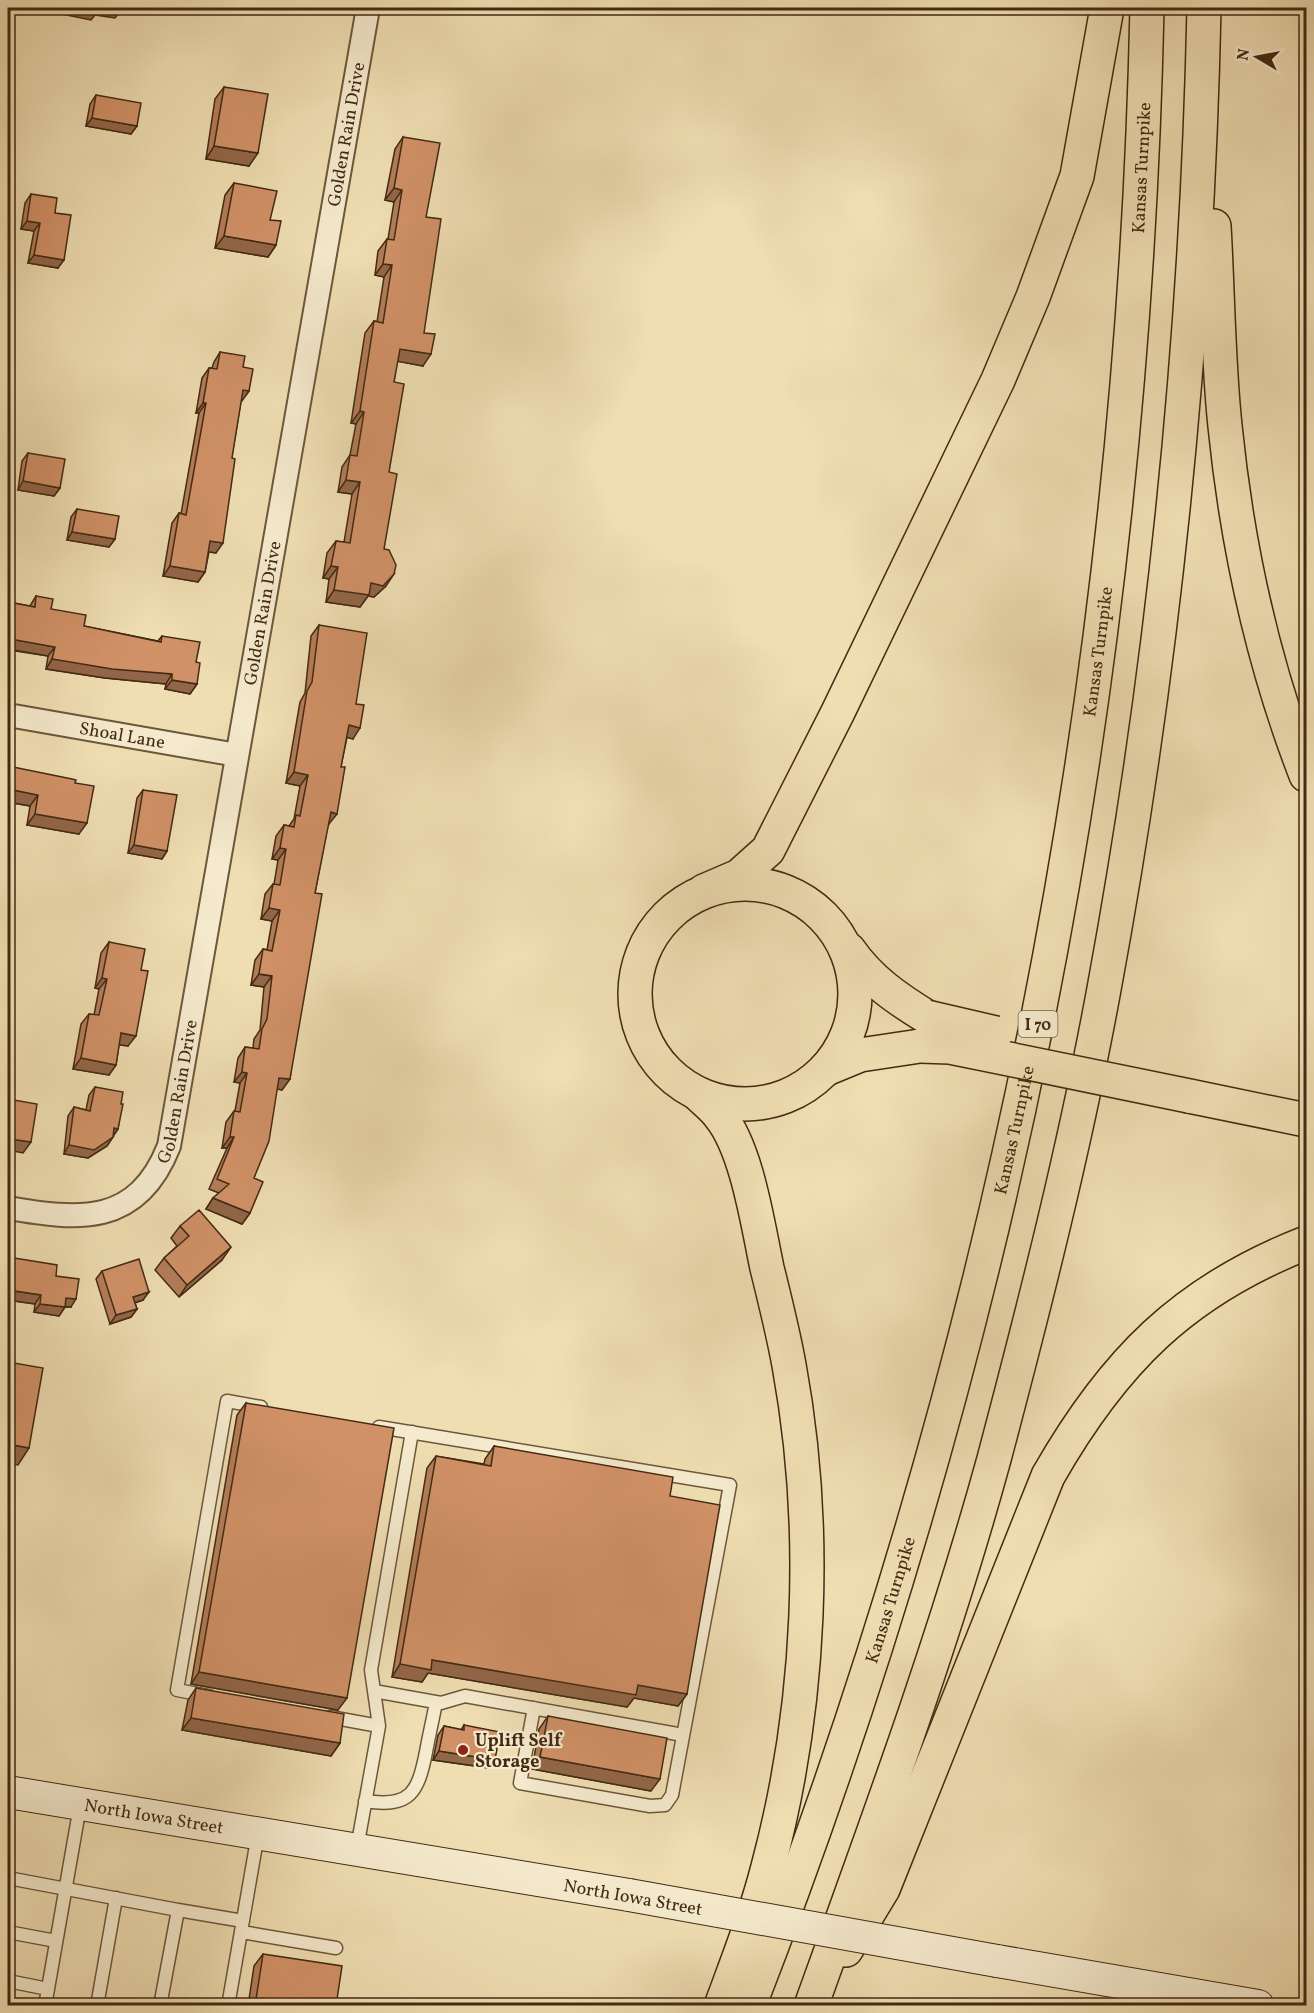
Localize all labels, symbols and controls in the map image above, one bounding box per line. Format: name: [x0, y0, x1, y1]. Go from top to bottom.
north arrow: [1227, 27, 1287, 87]
text: N: [1232, 47, 1256, 62]
street label: Golden Rain Drive: [323, 60, 372, 209]
street label: Kansas Turnpike: [1127, 102, 1158, 234]
street label: Golden Rain Drive: [239, 539, 289, 687]
street label: Kansas Turnpike: [1078, 585, 1120, 719]
street label: Shoal Lane: [77, 717, 167, 756]
road number: I 70: [1018, 1011, 1058, 1037]
street label: Golden Rain Drive: [152, 1018, 205, 1169]
street label: Kansas Turnpike: [989, 1064, 1042, 1197]
street label: Kansas Turnpike: [860, 1534, 923, 1667]
place label: Uplift Self Storage: [475, 1729, 563, 1775]
marker: Uplift Self Storage: [456, 1743, 470, 1757]
street label: North Iowa Street: [82, 1794, 225, 1842]
street label: North Iowa Street: [561, 1874, 704, 1923]

